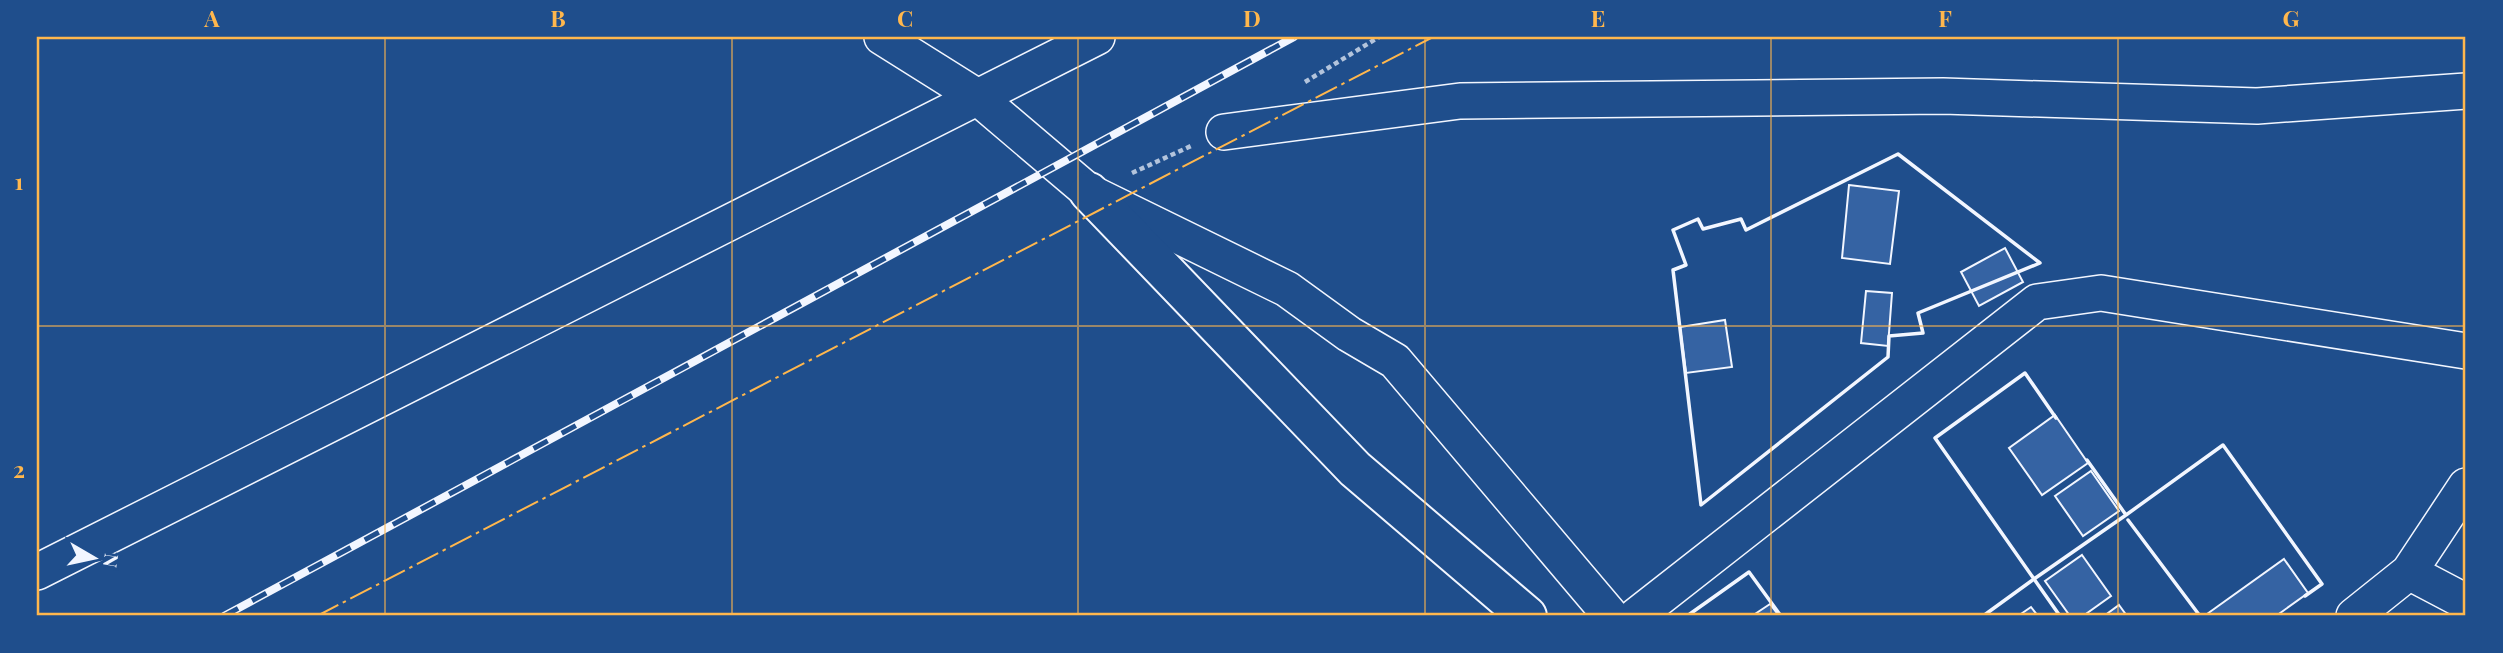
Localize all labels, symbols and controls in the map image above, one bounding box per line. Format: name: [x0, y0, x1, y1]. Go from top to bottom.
text: A: [203, 2, 220, 33]
text: B: [550, 2, 566, 33]
text: C: [897, 2, 913, 33]
text: D: [1243, 2, 1261, 33]
text: E: [1591, 2, 1605, 33]
text: F: [1938, 2, 1952, 33]
text: G: [2283, 2, 2300, 33]
text: 1: [15, 165, 24, 196]
text: 2: [13, 453, 25, 484]
north arrow: [60, 524, 130, 594]
text: N: [98, 552, 126, 570]

